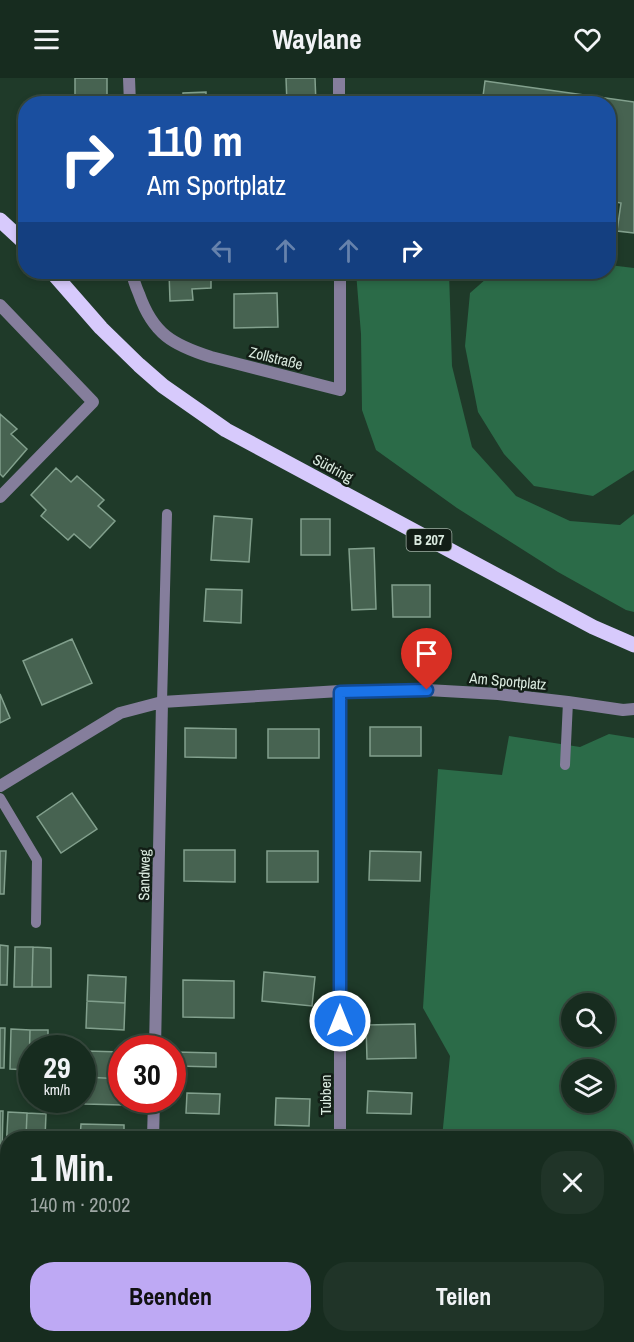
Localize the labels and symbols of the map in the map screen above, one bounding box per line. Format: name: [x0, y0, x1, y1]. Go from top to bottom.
street label: Zollstraße: [247, 341, 305, 375]
street label: Südring: [309, 449, 357, 487]
road number: B 207: [406, 529, 452, 551]
pin: [401, 628, 452, 690]
street label: Am Sportplatz: [468, 667, 547, 695]
street label: Sandweg: [133, 849, 155, 901]
position arrow: [308, 989, 372, 1053]
speed limit sign: 30: [108, 1035, 186, 1113]
street label: Tubben: [315, 1075, 336, 1115]

